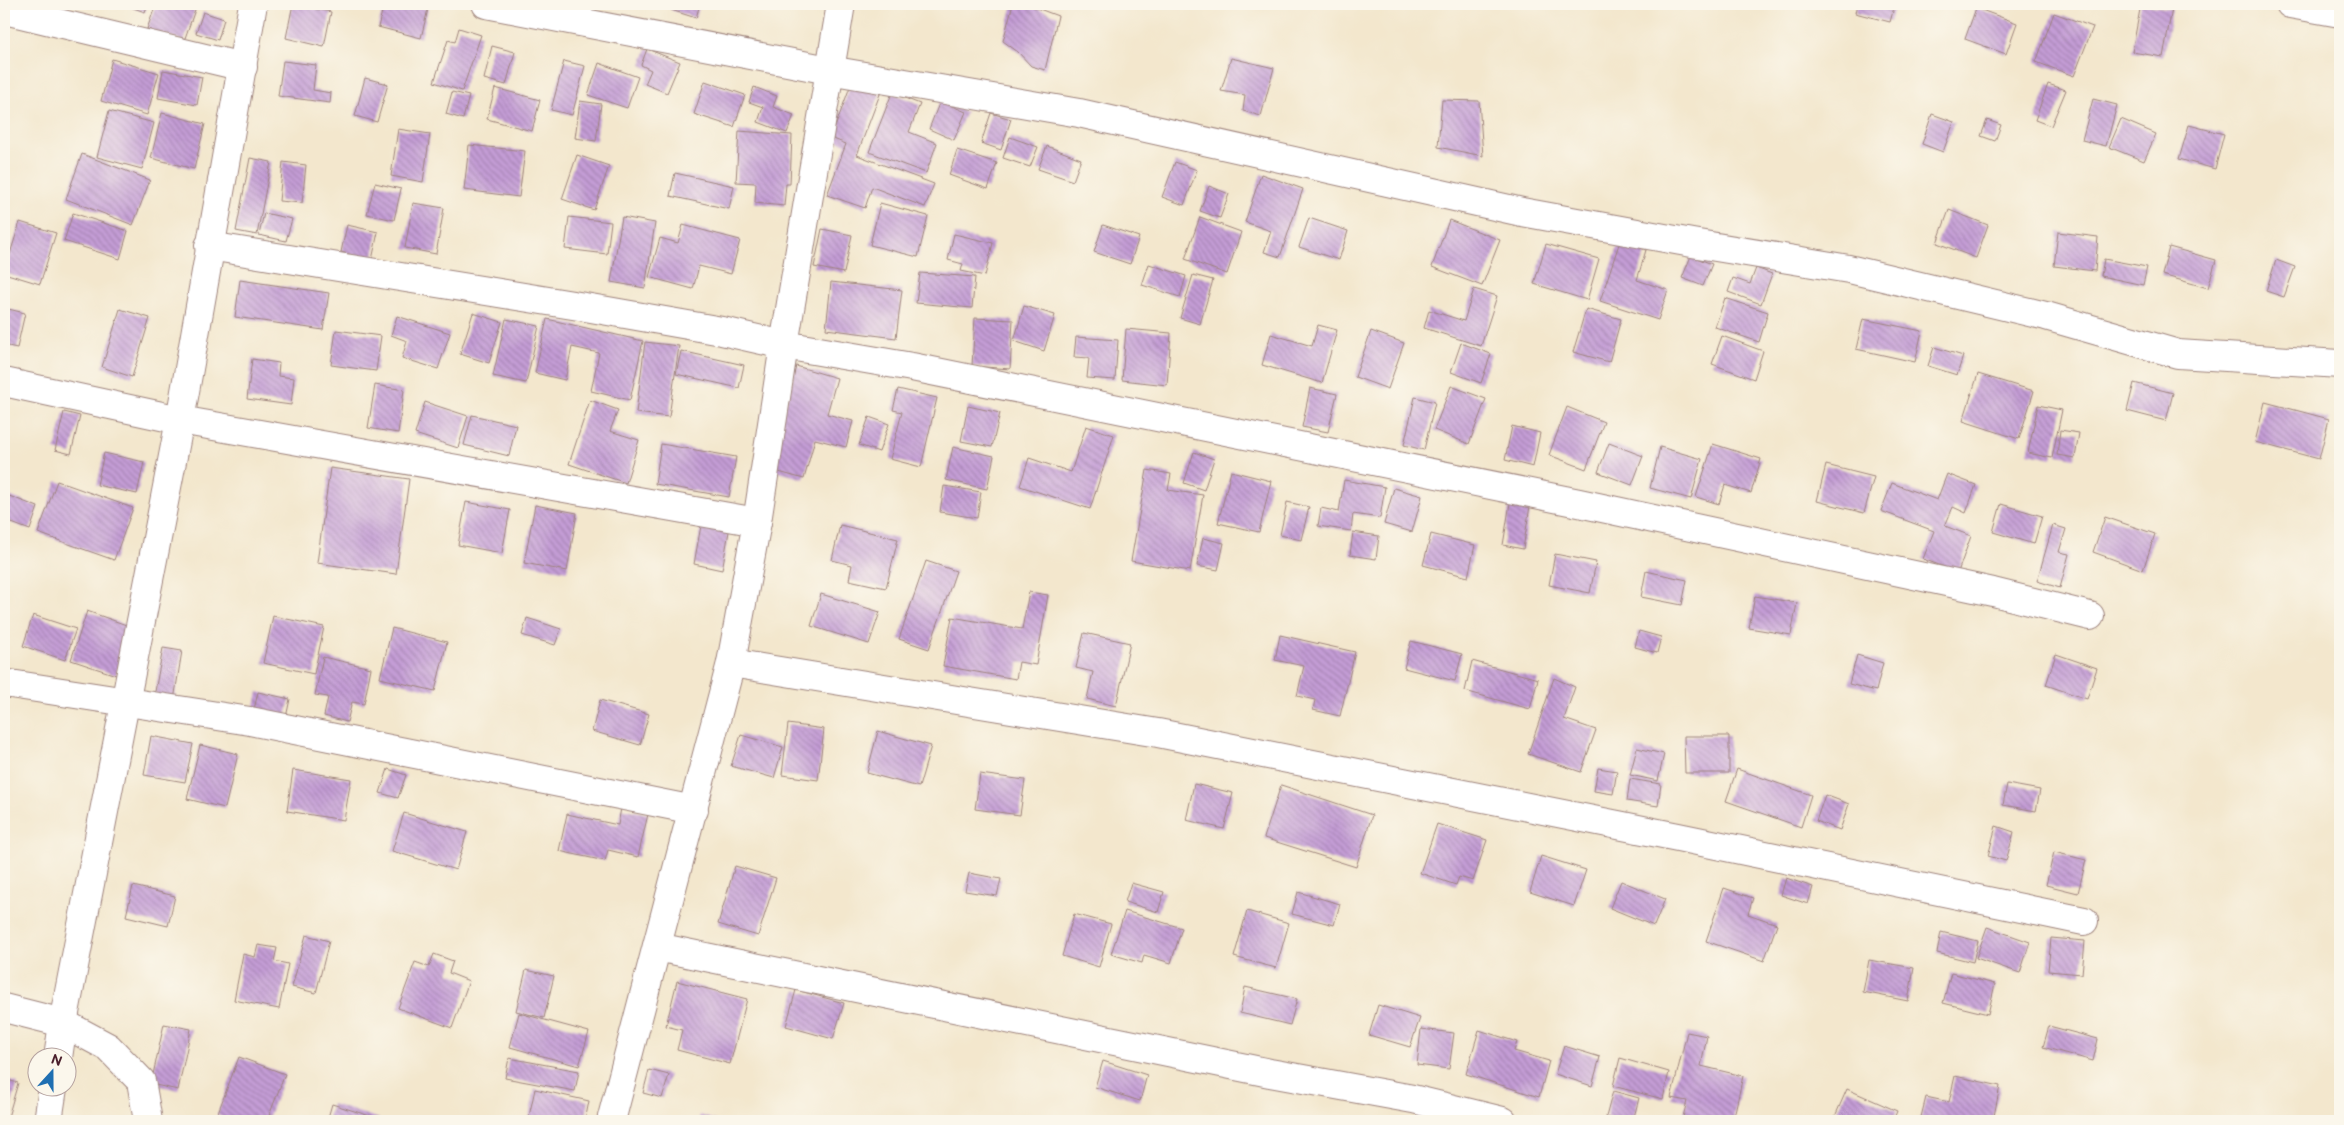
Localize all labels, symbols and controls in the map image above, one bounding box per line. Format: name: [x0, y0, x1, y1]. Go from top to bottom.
north arrow: [28, 1048, 78, 1098]
text: N: [49, 1051, 64, 1070]

